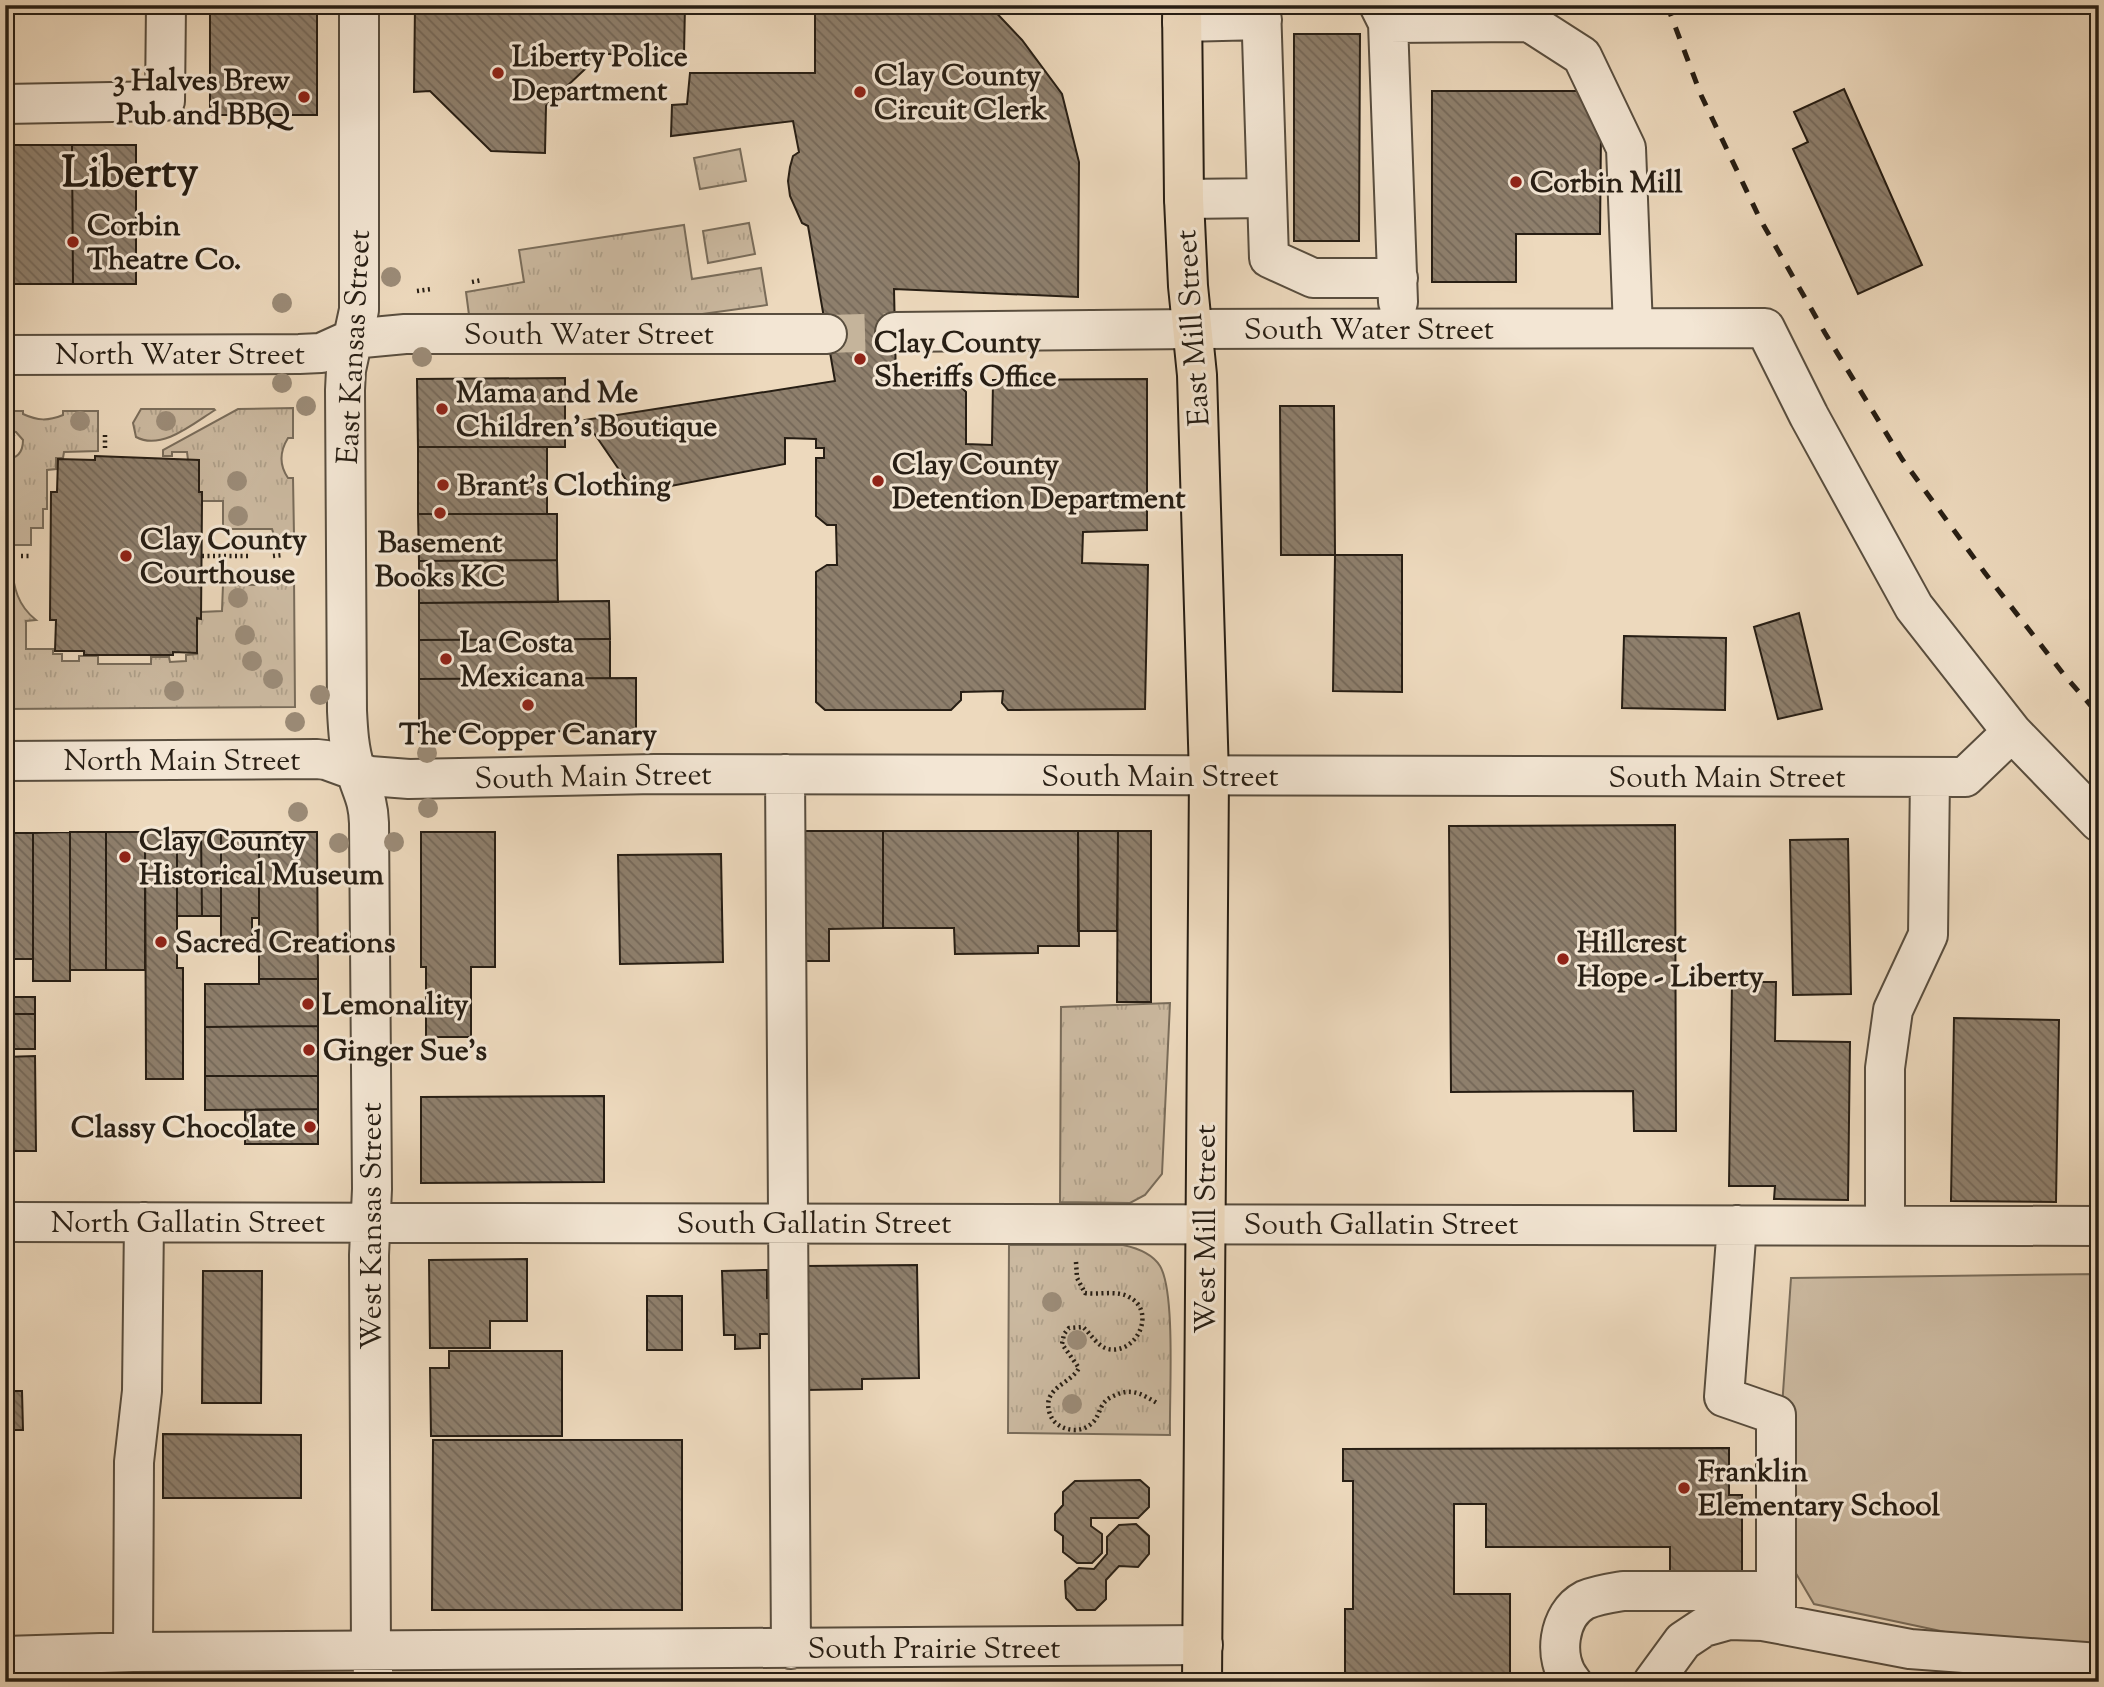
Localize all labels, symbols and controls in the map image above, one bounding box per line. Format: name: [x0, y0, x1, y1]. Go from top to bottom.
place label: Liberty Police Department: [512, 37, 688, 114]
place label: Clay County Circuit Clerk: [874, 56, 1048, 133]
place label: 3 Halves Brew Pub and BBQ: [113, 61, 294, 138]
marker: Liberty Police Department: [490, 65, 506, 81]
marker: Clay County Circuit Clerk: [852, 84, 868, 100]
marker: 3 Halves Brew Pub and BBQ: [296, 89, 312, 105]
district label: Liberty: [62, 144, 198, 207]
place label: Corbin Mill: [1530, 163, 1683, 206]
marker: Corbin Mill: [1508, 174, 1524, 190]
place label: Corbin Theatre Co.: [87, 206, 241, 283]
street label: East Mill Street: [1166, 228, 1223, 428]
street label: East Kansas Street: [328, 229, 383, 466]
marker: Corbin Theatre Co.: [65, 234, 81, 250]
street label: South Water Street: [1244, 310, 1494, 353]
street label: South Water Street: [464, 315, 714, 358]
place label: Clay County Sheriffs Office: [874, 323, 1057, 400]
street label: North Water Street: [55, 335, 305, 378]
marker: Clay County Sheriffs Office: [852, 351, 868, 367]
place label: Mama and Me Children's Boutique: [456, 373, 717, 450]
marker: Mama and Me Children's Boutique: [434, 401, 450, 417]
place label: Clay County Detention Department: [892, 445, 1186, 522]
place label: Brant's Clothing: [457, 466, 671, 509]
marker: Clay County Detention Department: [870, 473, 886, 489]
marker: Brant's Clothing: [435, 477, 451, 493]
marker: Basement Books KC: [432, 505, 448, 521]
place label: Clay County Courthouse: [140, 520, 307, 597]
place label: Basement Books KC: [375, 523, 505, 600]
marker: Clay County Courthouse: [118, 548, 134, 564]
place label: La Costa Mexicana: [460, 623, 585, 700]
marker: La Costa Mexicana: [438, 651, 454, 667]
marker: The Copper Canary: [520, 697, 536, 713]
place label: The Copper Canary: [399, 715, 657, 758]
street label: North Main Street: [64, 741, 300, 784]
street label: South Main Street: [474, 755, 712, 802]
street label: South Main Street: [1041, 757, 1279, 800]
street label: South Main Street: [1608, 758, 1846, 801]
place label: Clay County Historical Museum: [139, 821, 384, 898]
marker: Clay County Historical Museum: [117, 849, 133, 865]
place label: Sacred Creations: [175, 923, 396, 966]
place label: Hillcrest Hope - Liberty: [1577, 923, 1764, 1000]
marker: Sacred Creations: [153, 934, 169, 950]
marker: Hillcrest Hope - Liberty: [1555, 951, 1571, 967]
place label: Lemonality: [322, 985, 469, 1028]
marker: Lemonality: [300, 996, 316, 1012]
place label: Ginger Sue's: [323, 1031, 487, 1074]
marker: Ginger Sue's: [301, 1042, 317, 1058]
street label: West Kansas Street: [352, 1102, 395, 1350]
place label: Classy Chocolate: [71, 1108, 296, 1151]
marker: Classy Chocolate: [302, 1119, 318, 1135]
street label: West Mill Street: [1186, 1124, 1229, 1334]
street label: North Gallatin Street: [51, 1203, 325, 1246]
street label: South Gallatin Street: [677, 1204, 951, 1247]
street label: South Gallatin Street: [1244, 1205, 1518, 1248]
place label: Franklin Elementary School: [1698, 1452, 1941, 1529]
marker: Franklin Elementary School: [1676, 1480, 1692, 1496]
street label: South Prairie Street: [807, 1629, 1061, 1672]

